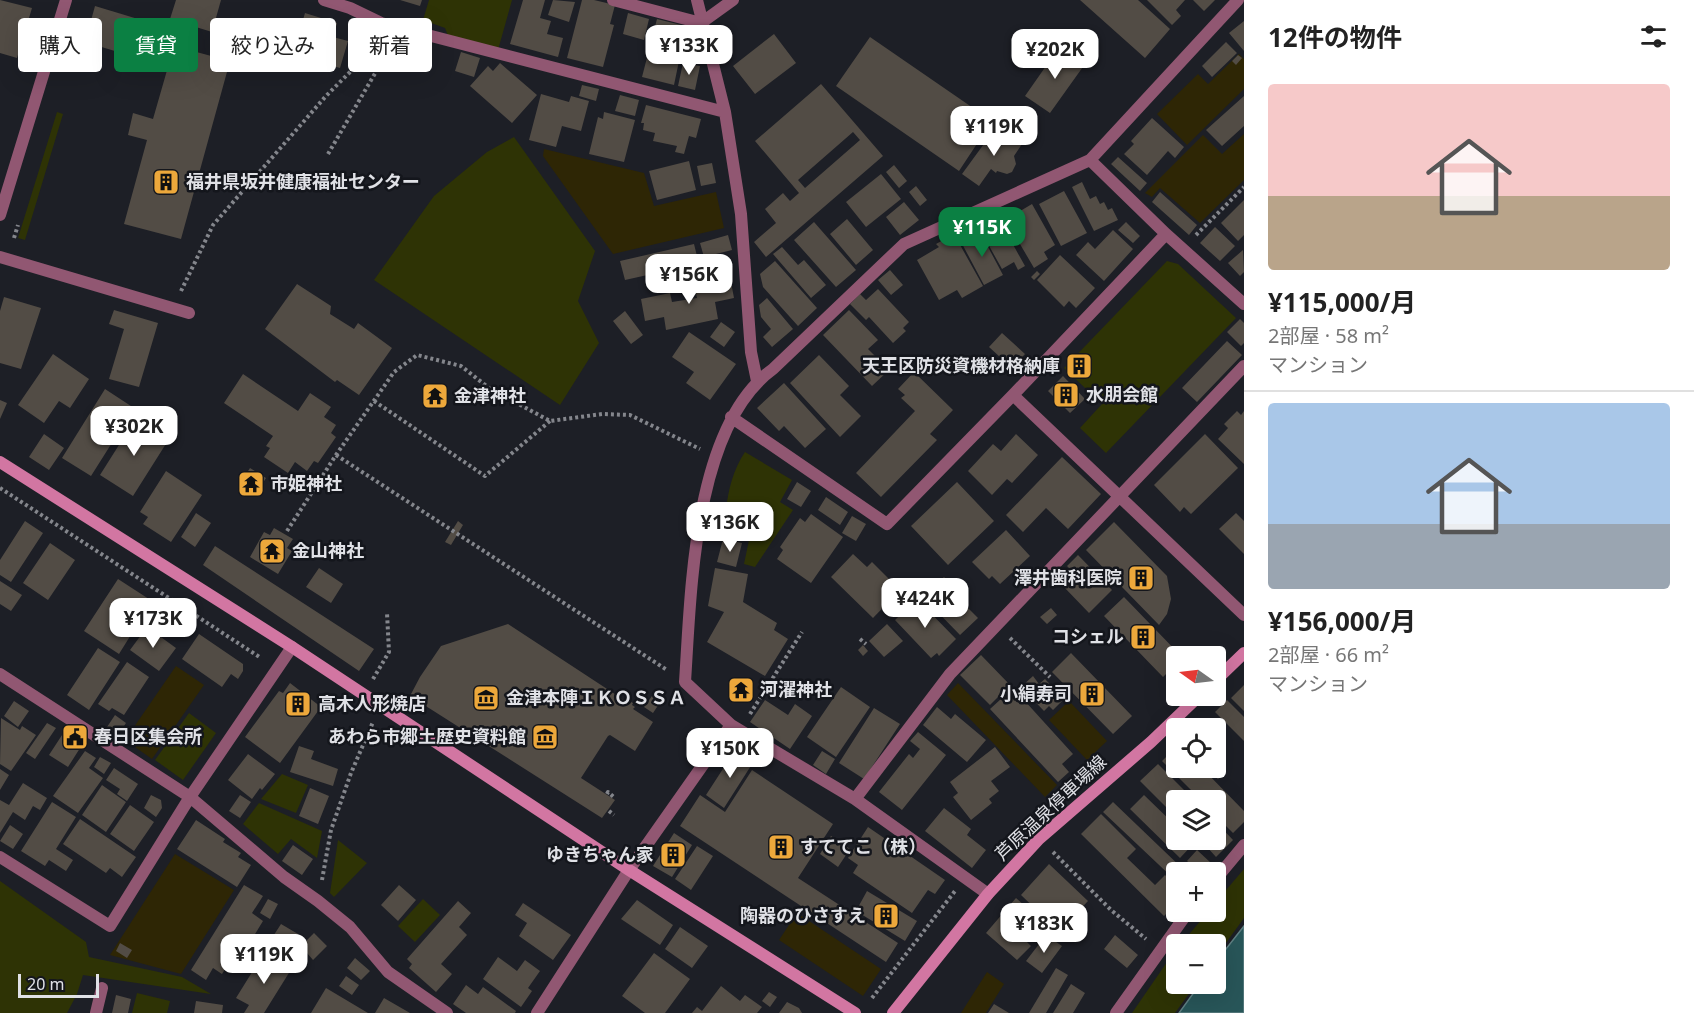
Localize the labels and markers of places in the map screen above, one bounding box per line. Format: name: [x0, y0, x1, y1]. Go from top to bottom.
pin: ¥133K: [647, 25, 731, 76]
pin: ¥202K: [1013, 29, 1097, 80]
pin: ¥119K: [952, 106, 1036, 157]
building icon: 福井県坂井健康福祉センター: [151, 167, 181, 197]
place label: 福井県坂井健康福祉センター: [186, 169, 420, 193]
pin: ¥115K: [940, 207, 1024, 258]
pin: ¥156K: [647, 254, 731, 305]
building icon: 天王区防災資機材格納庫: [1064, 351, 1094, 381]
place label: 天王区防災資機材格納庫: [862, 353, 1060, 377]
building icon: 水朋会館: [1051, 380, 1081, 410]
temple icon: 金津神社: [420, 381, 450, 411]
place label: 水朋会館: [1086, 382, 1158, 406]
place label: 金津神社: [454, 383, 526, 407]
pin: ¥302K: [92, 406, 176, 457]
temple icon: 市姫神社: [236, 469, 266, 499]
place label: 市姫神社: [270, 471, 342, 495]
pin: ¥136K: [688, 502, 772, 553]
temple icon: 金山神社: [257, 536, 287, 566]
place label: 金山神社: [292, 538, 364, 562]
building icon: 澤井歯科医院: [1126, 563, 1156, 593]
place label: 澤井歯科医院: [1014, 565, 1122, 589]
pin: ¥424K: [883, 578, 967, 629]
pin: ¥173K: [111, 598, 195, 649]
building icon: コシェル: [1128, 622, 1158, 652]
place label: コシェル: [1052, 624, 1124, 648]
temple icon: 河濯神社: [726, 675, 756, 705]
place label: 河濯神社: [760, 677, 832, 701]
building icon: 小絹寿司: [1077, 679, 1107, 709]
place label: 小絹寿司: [1000, 681, 1072, 705]
museum icon: 金津本陣ＩＫＯＳＳＡ: [471, 683, 501, 713]
place label: 金津本陣ＩＫＯＳＳＡ: [506, 685, 686, 709]
building icon: 高木人形焼店: [283, 689, 313, 719]
place label: 高木人形焼店: [318, 691, 426, 715]
public building icon: 春日区集会所: [60, 722, 90, 752]
museum icon: あわら市郷土歴史資料館: [530, 722, 560, 752]
place label: 春日区集会所: [94, 724, 202, 748]
place label: あわら市郷土歴史資料館: [328, 724, 526, 748]
pin: ¥150K: [688, 728, 772, 779]
building icon: すててこ（株）: [766, 832, 796, 862]
place label: すててこ（株）: [800, 834, 926, 858]
building icon: ゆきちゃん家: [658, 840, 688, 870]
place label: ゆきちゃん家: [546, 842, 654, 866]
building icon: 陶器のひさすえ: [871, 901, 901, 931]
place label: 陶器のひさすえ: [740, 903, 866, 927]
pin: ¥183K: [1002, 903, 1086, 954]
pin: ¥119K: [222, 934, 306, 985]

